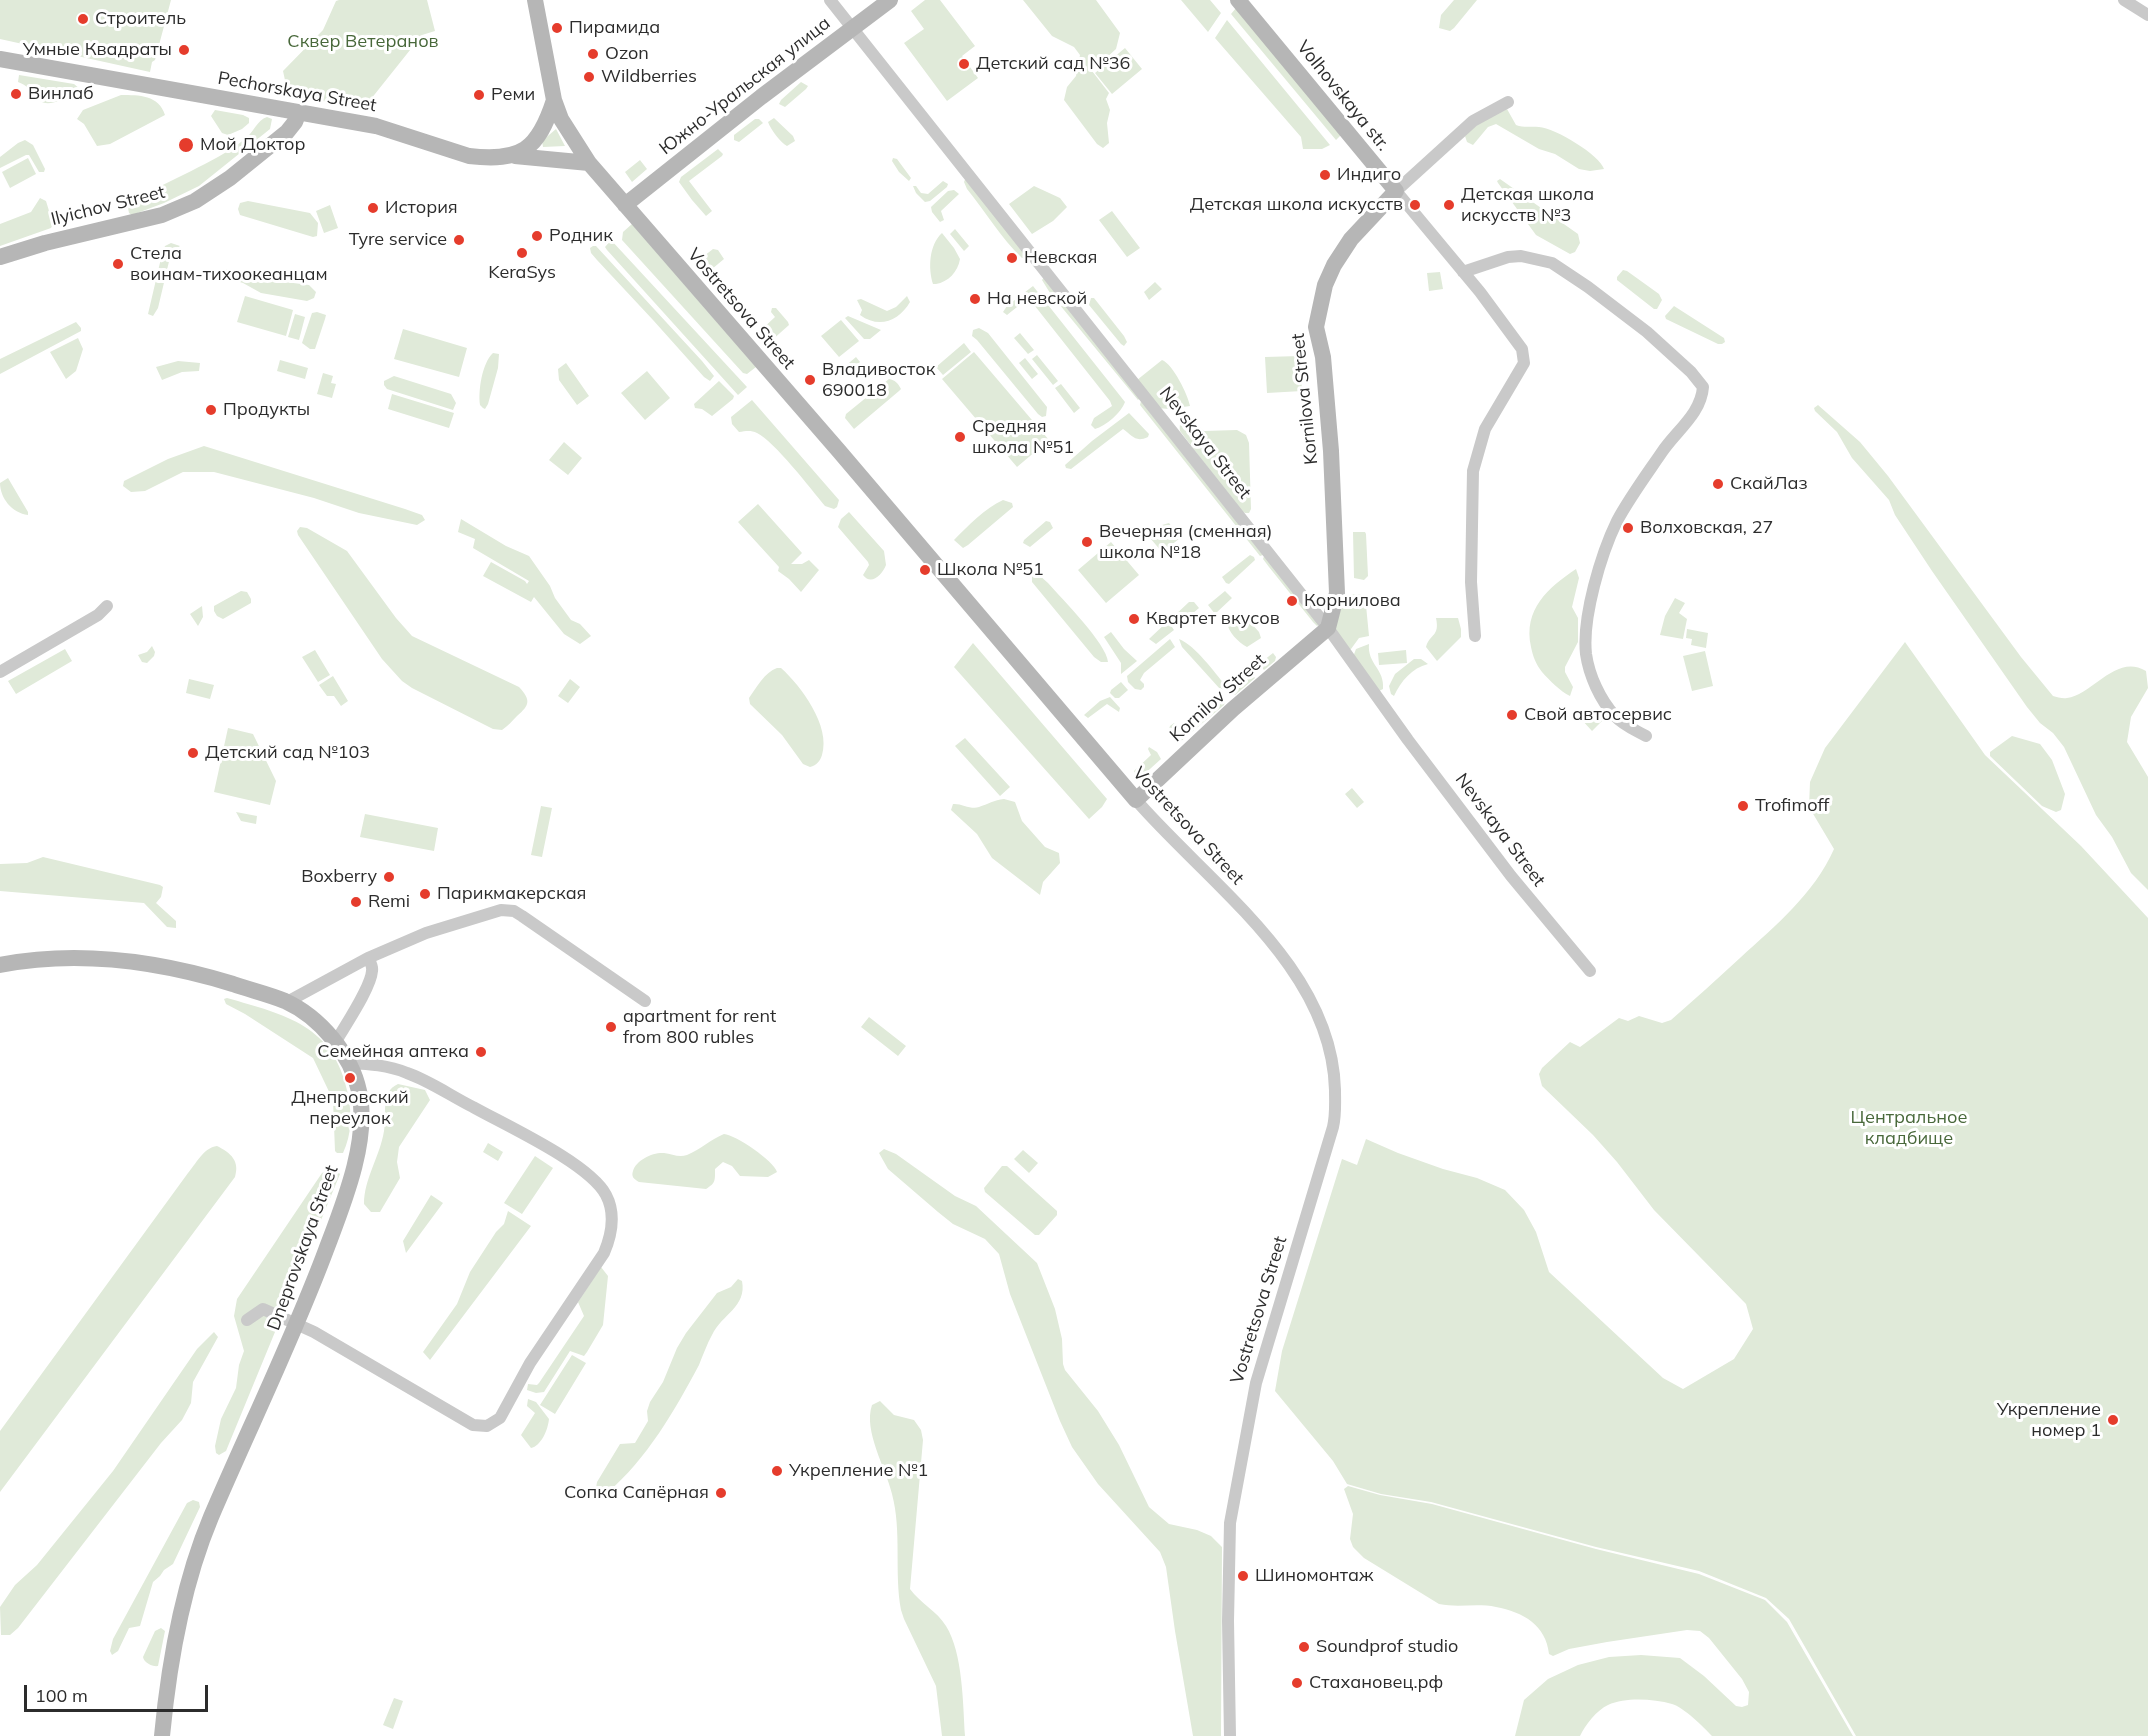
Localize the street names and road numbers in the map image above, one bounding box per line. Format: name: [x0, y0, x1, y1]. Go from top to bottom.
street label: Южно-Уральская улица: [655, 13, 835, 159]
street label: Volhovskaya str.: [1292, 37, 1394, 155]
street label: Pechorskaya Street: [216, 67, 378, 117]
street label: Ilyichov Street: [49, 181, 167, 231]
street label: Vostretsova Street: [683, 244, 799, 374]
street label: Kornilova Street: [1287, 332, 1323, 466]
street label: Nevskaya Street: [1155, 383, 1255, 503]
street label: Kornilov Street: [1166, 649, 1270, 747]
street label: Vostretsova Street: [1128, 763, 1248, 889]
street label: Nevskaya Street: [1450, 769, 1550, 891]
street label: Dneprovskaya Street: [263, 1163, 343, 1333]
street label: Vostretsova Street: [1226, 1234, 1292, 1386]

